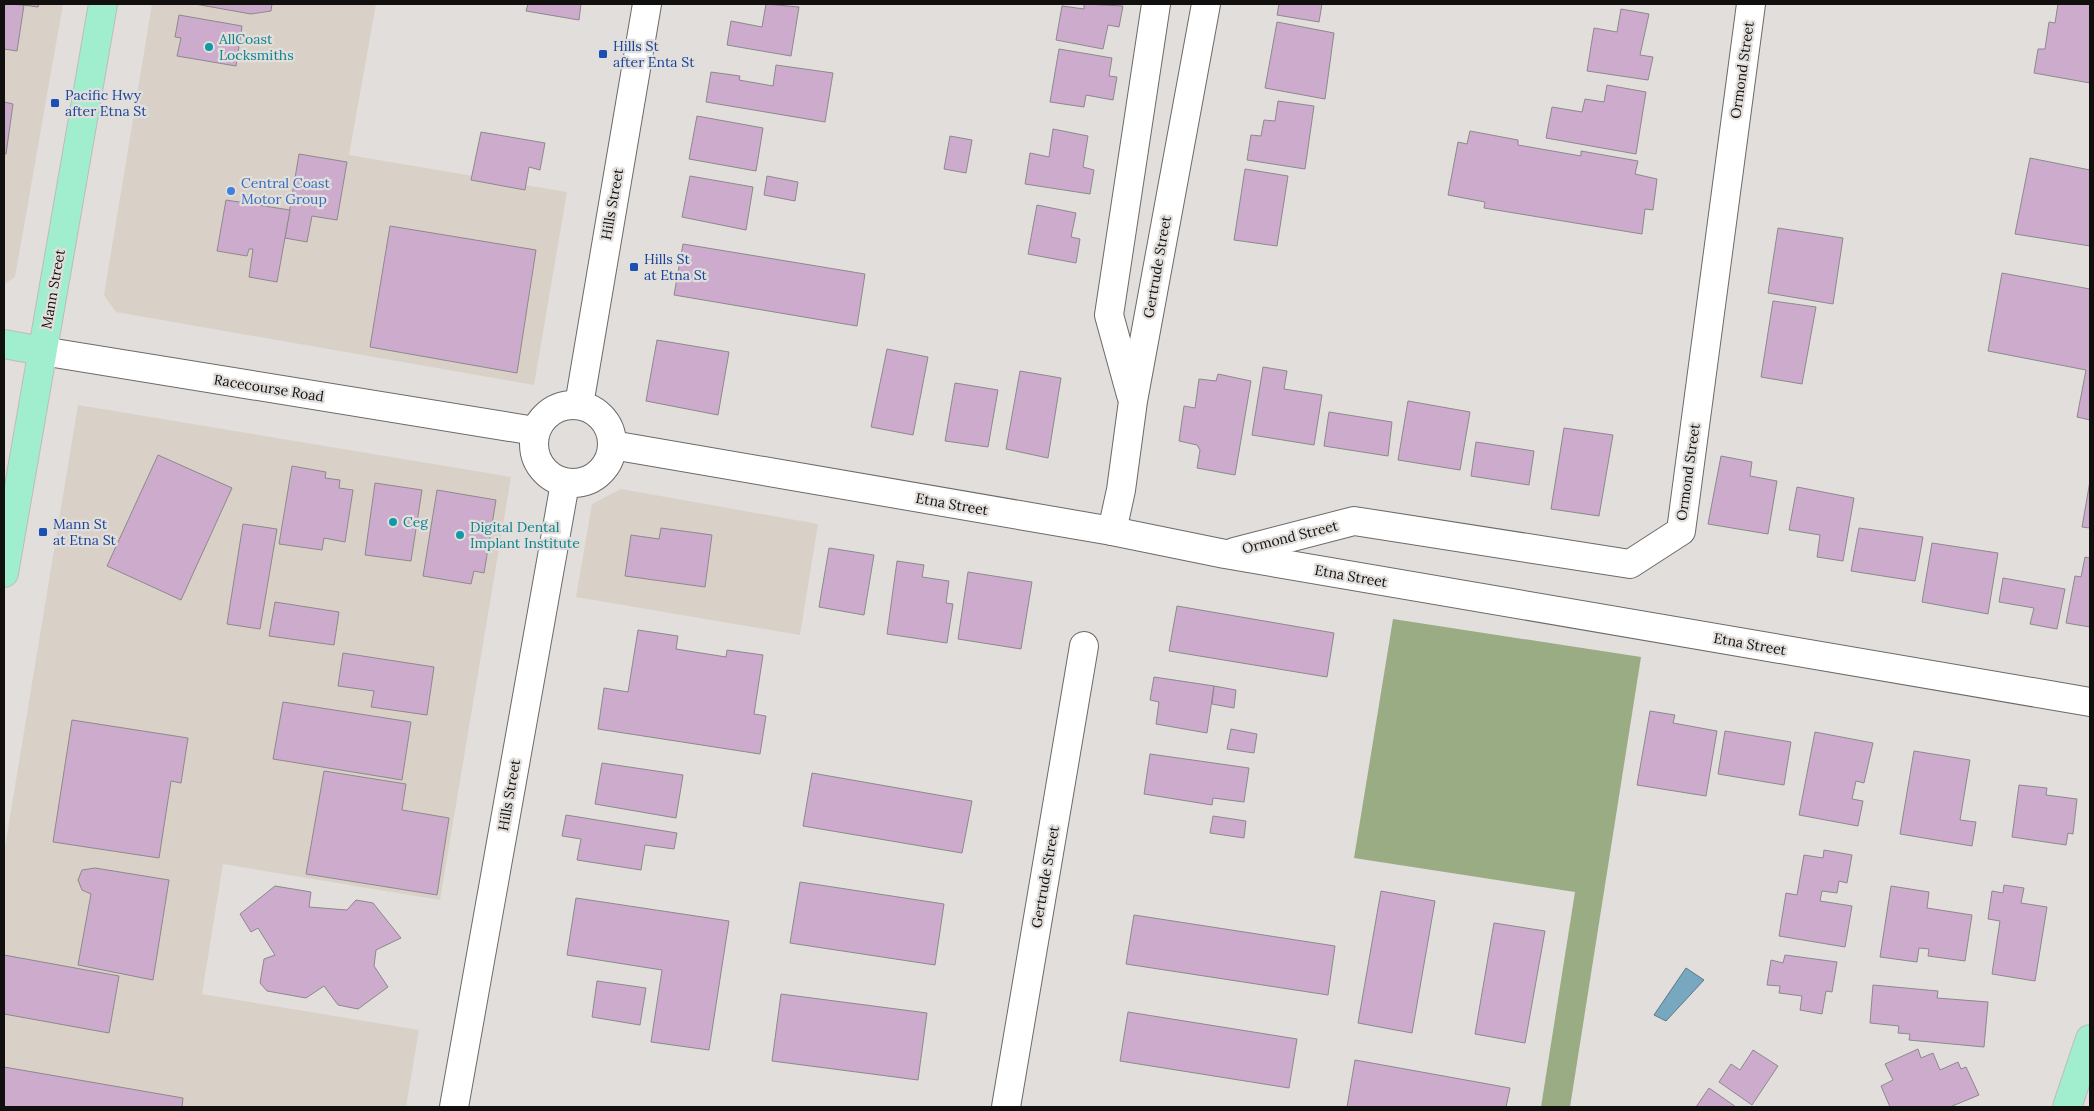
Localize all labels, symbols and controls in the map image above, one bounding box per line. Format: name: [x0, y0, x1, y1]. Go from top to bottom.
street label: Ormond Street: [1726, 20, 1758, 120]
place label: AllCoast Locksmiths: [218, 30, 294, 64]
place label: Hills St after Enta St: [613, 37, 695, 71]
marker: AllCoast Locksmiths: [203, 41, 215, 53]
marker: Hills St after Enta St: [597, 48, 609, 60]
place label: Pacific Hwy after Etna St: [65, 86, 147, 120]
marker: Pacific Hwy after Etna St: [49, 97, 61, 109]
street label: Hills Street: [597, 166, 627, 241]
place label: Central Coast Motor Group: [241, 174, 331, 208]
marker: Central Coast Motor Group: [225, 185, 237, 197]
street label: Gertrude Street: [1139, 214, 1175, 320]
street label: Mann Street: [37, 247, 69, 330]
place label: Hills St at Etna St: [644, 250, 708, 284]
marker: Hills St at Etna St: [628, 261, 640, 273]
street label: Racecourse Road: [213, 370, 325, 406]
street label: Ormond Street: [1672, 422, 1704, 522]
street label: Etna Street: [914, 489, 990, 519]
place label: Ceg: [403, 513, 428, 531]
place label: Mann St at Etna St: [53, 515, 117, 549]
marker: Ceg: [387, 516, 399, 528]
street label: Ormond Street: [1240, 516, 1340, 558]
place label: Digital Dental Implant Institute: [470, 518, 580, 552]
marker: Mann St at Etna St: [37, 526, 49, 538]
marker: Digital Dental Implant Institute: [454, 529, 466, 541]
street label: Etna Street: [1313, 561, 1389, 591]
street label: Etna Street: [1712, 629, 1788, 659]
street label: Hills Street: [494, 757, 524, 832]
street label: Gertrude Street: [1027, 824, 1063, 930]

